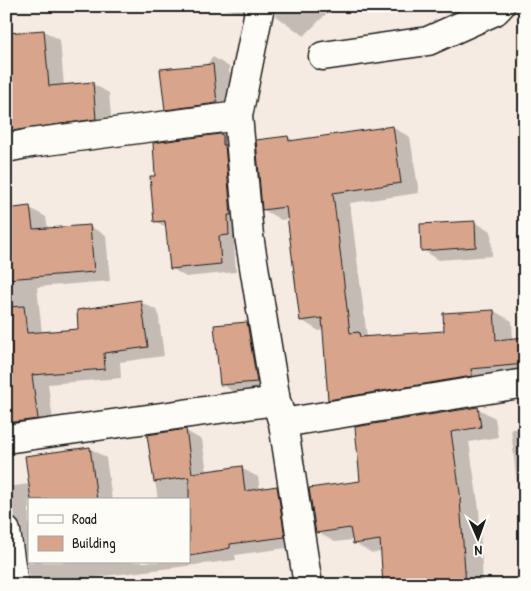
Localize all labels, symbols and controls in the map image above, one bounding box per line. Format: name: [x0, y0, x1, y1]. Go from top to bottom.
legend: [28, 498, 190, 564]
text: Road: [72, 508, 97, 529]
north arrow: [454, 514, 504, 564]
text: Building: [72, 532, 116, 553]
text: N: [474, 542, 483, 561]

